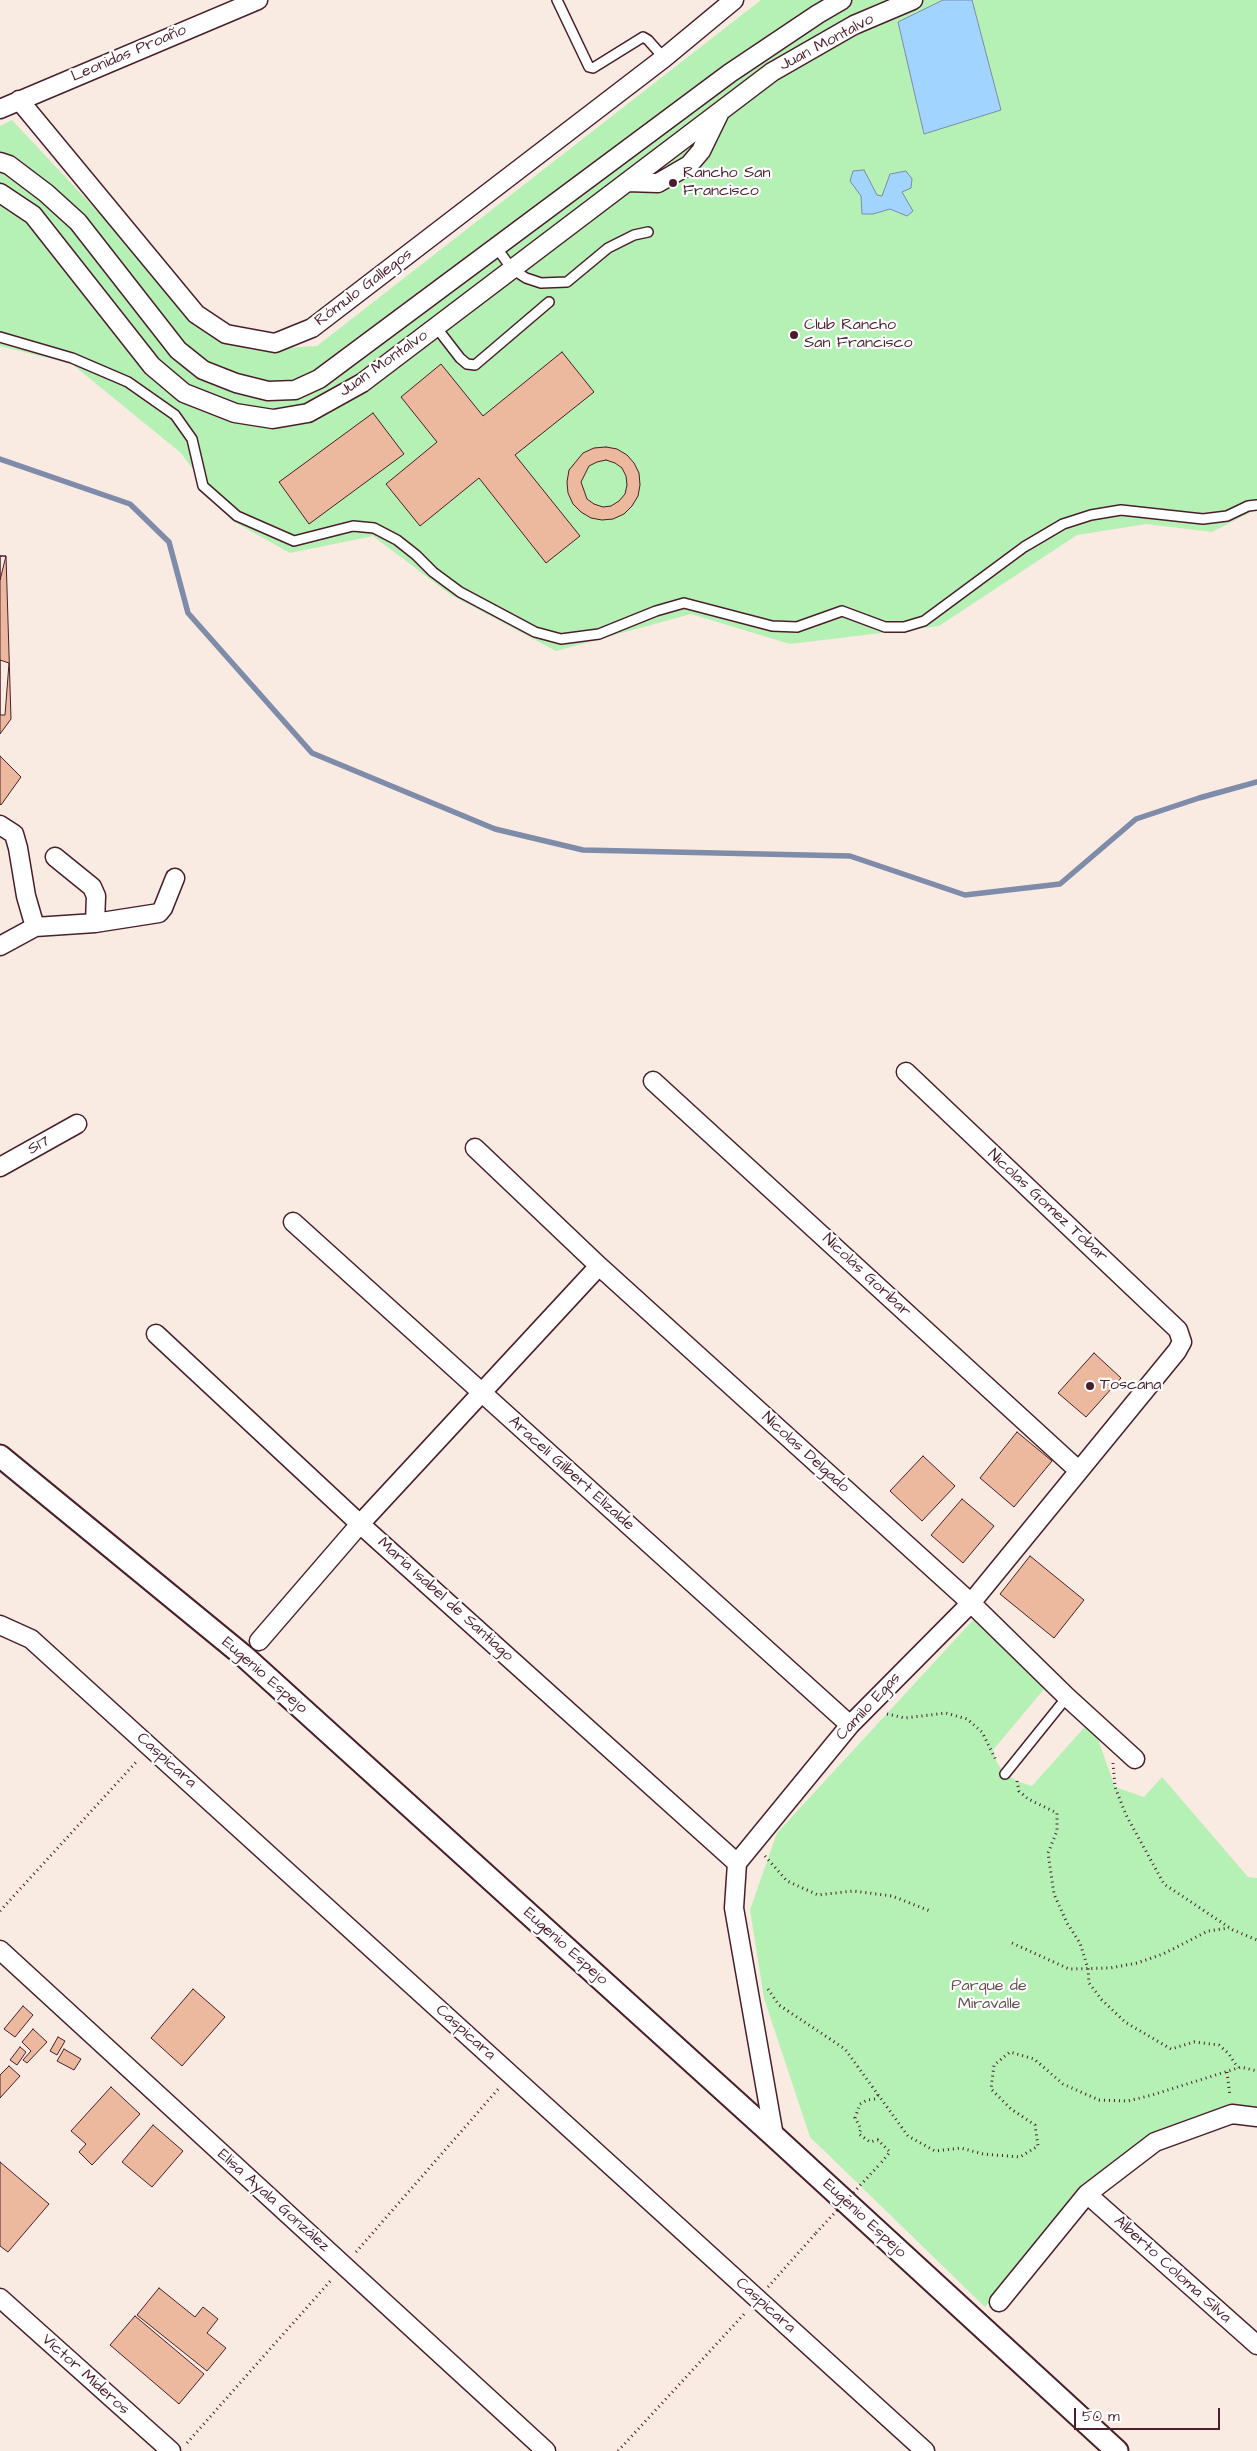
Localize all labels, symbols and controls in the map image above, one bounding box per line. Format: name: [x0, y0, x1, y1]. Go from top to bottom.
street label: Juan Montalvo: [777, 10, 877, 76]
street label: Leonidas Proaño: [69, 21, 189, 87]
place label: Rancho San Francisco: [683, 164, 770, 202]
marker: Rancho San Francisco: [667, 177, 679, 189]
street label: Rómulo Gallegos: [311, 245, 417, 331]
place label: Club Rancho San Francisco: [804, 316, 913, 354]
street label: Juan Montalvo: [336, 326, 432, 402]
marker: Club Rancho San Francisco: [788, 329, 800, 341]
street label: S17: [25, 1132, 53, 1160]
street label: Nicolas Gomez Tobar: [983, 1145, 1111, 1267]
street label: Nicolás Goribar: [818, 1230, 914, 1322]
place label: Toscana: [1100, 1376, 1161, 1396]
marker: Toscana: [1084, 1380, 1096, 1392]
street label: Nicolas Delgado: [757, 1408, 853, 1498]
street label: Araceli Gilbert Elizalde: [504, 1412, 638, 1536]
street label: Maria Isabel de Santiago: [373, 1534, 517, 1666]
street label: Eugenio Espejo: [217, 1634, 311, 1718]
street label: Camilo Egas: [833, 1669, 905, 1745]
street label: Caspicara: [132, 1729, 200, 1793]
street label: Eugenio Espejo: [519, 1904, 611, 1990]
park label: Parque de Miravalle: [951, 1977, 1027, 2015]
street label: Caspicara: [431, 2001, 499, 2065]
street label: Elisa Ayala González: [213, 2146, 333, 2256]
street label: Eugenio Espejo: [818, 2175, 910, 2263]
street label: Alberto Coloma Silva: [1109, 2212, 1235, 2328]
street label: Caspicara: [731, 2274, 799, 2338]
street label: Victor Mideros: [37, 2331, 133, 2419]
scale bar: [1077, 2398, 1223, 2430]
text: 50 m: [1082, 2406, 1120, 2427]

